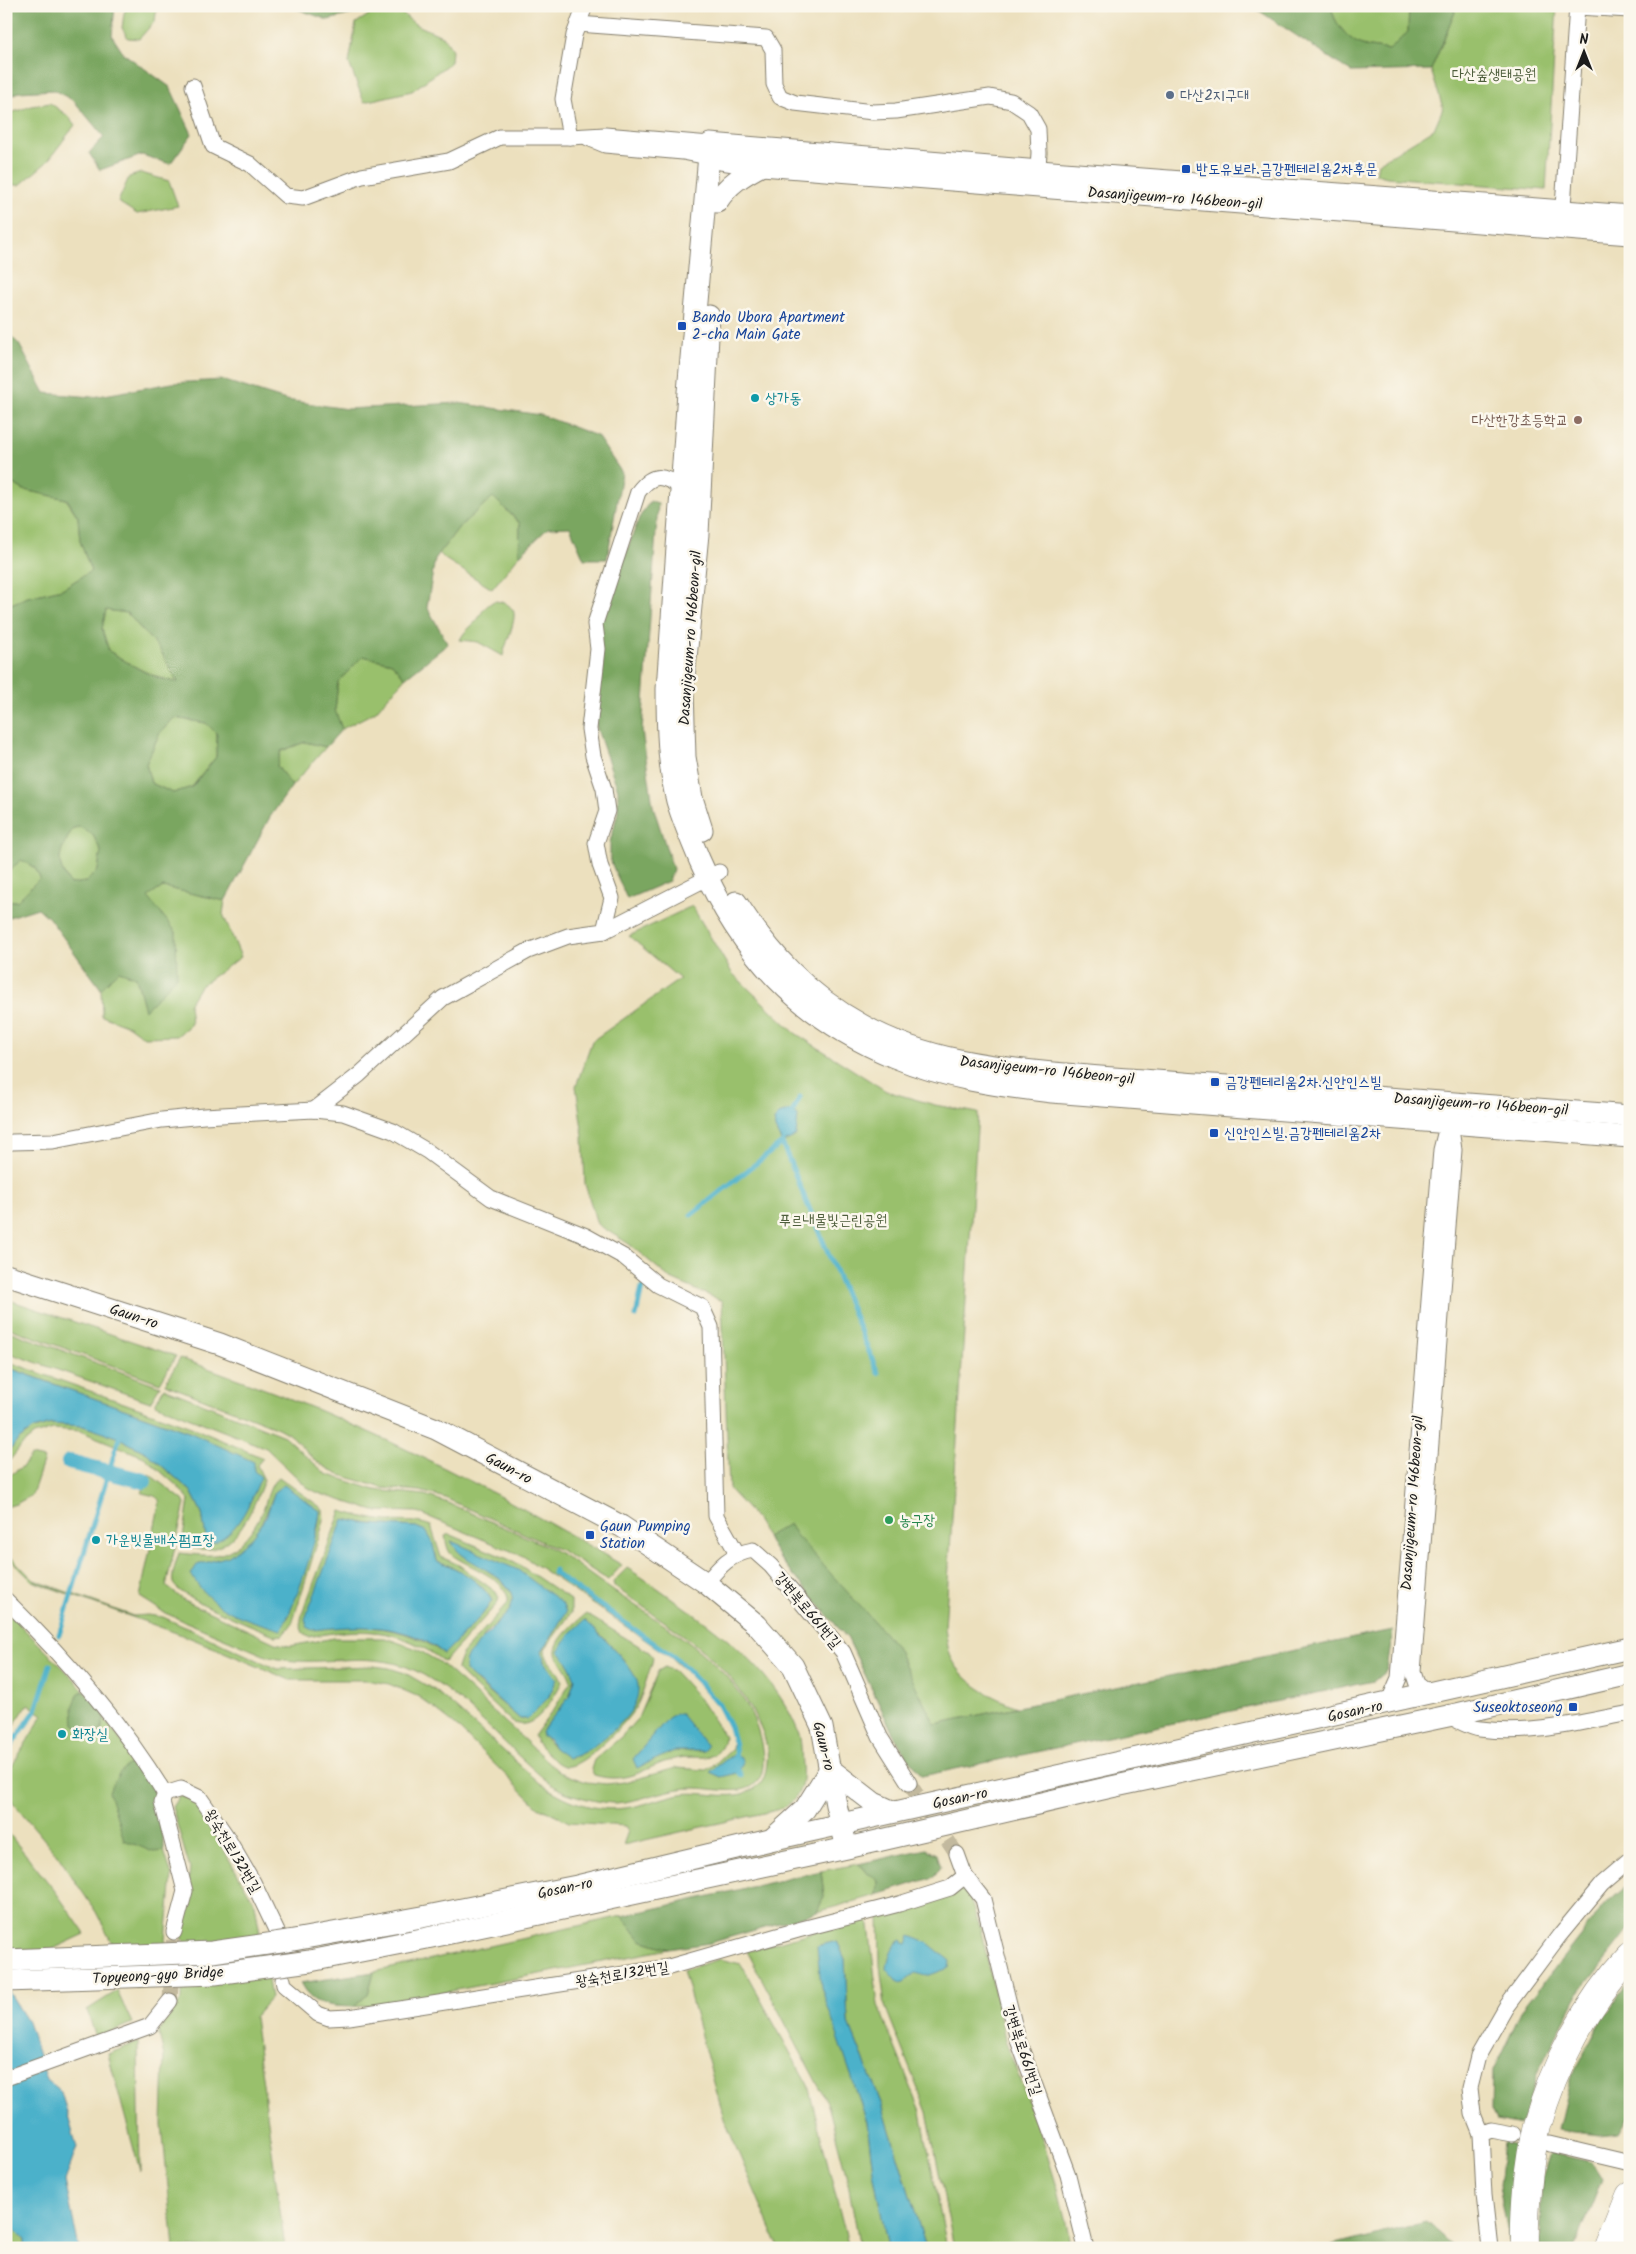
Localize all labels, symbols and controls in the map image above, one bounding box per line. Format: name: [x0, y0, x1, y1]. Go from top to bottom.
north arrow: [1558, 28, 1608, 78]
text: N: [1580, 29, 1589, 51]
park label: 다산숲생태공원: [1452, 63, 1536, 87]
place label: 다산2지구대: [1180, 84, 1249, 108]
marker: 다산2지구대: [1164, 89, 1176, 101]
place label: 반도유보라.금강펜테리움2차후문: [1196, 158, 1377, 182]
marker: 반도유보라.금강펜테리움2차후문: [1180, 163, 1192, 175]
street label: Dasanjigeum-ro 146beon-gil: [1087, 181, 1263, 217]
place label: Bando Ubora Apartment 2-cha Main Gate: [692, 306, 845, 347]
marker: Bando Ubora Apartment 2-cha Main Gate: [676, 320, 688, 332]
place label: 상가동: [765, 387, 801, 411]
marker: 상가동: [749, 392, 761, 404]
place label: 다산한강초등학교: [1471, 409, 1568, 433]
marker: 다산한강초등학교: [1572, 414, 1584, 426]
street label: Dasanjigeum-ro 146beon-gil: [673, 550, 709, 726]
street label: Dasanjigeum-ro 146beon-gil: [959, 1050, 1136, 1092]
place label: 금강펜테리움2차.신안인스빌: [1225, 1071, 1382, 1095]
marker: 금강펜테리움2차.신안인스빌: [1209, 1076, 1221, 1088]
street label: Dasanjigeum-ro 146beon-gil: [1393, 1087, 1569, 1123]
place label: 신안인스빌.금강펜테리움2차: [1224, 1122, 1381, 1146]
marker: 신안인스빌.금강펜테리움2차: [1208, 1127, 1220, 1139]
park label: 푸르내물빛근린공원: [779, 1209, 887, 1233]
street label: Gaun-ro: [106, 1298, 161, 1336]
street label: Dasanjigeum-ro 146beon-gil: [1395, 1415, 1431, 1591]
street label: Gaun-ro: [481, 1447, 536, 1491]
place label: 농구장: [899, 1509, 935, 1533]
marker: 농구장: [883, 1514, 895, 1526]
place label: Gaun Pumping Station: [600, 1515, 691, 1556]
place label: 가운빗물배수펌프장: [106, 1529, 215, 1553]
marker: Gaun Pumping Station: [584, 1529, 596, 1541]
marker: 가운빗물배수펌프장: [90, 1534, 102, 1546]
street label: 강변북로661번길: [768, 1567, 847, 1654]
street label: Gosan-ro: [1325, 1694, 1385, 1730]
place label: Suseoktoseong: [1473, 1696, 1563, 1720]
marker: Suseoktoseong: [1567, 1701, 1579, 1713]
street label: Gaun-ro: [805, 1719, 841, 1774]
place label: 화장실: [72, 1723, 108, 1747]
marker: 화장실: [56, 1728, 68, 1740]
street label: Gosan-ro: [930, 1781, 990, 1817]
street label: 왕숙천로132번길: [198, 1805, 267, 1898]
street label: Gosan-ro: [535, 1871, 595, 1907]
street label: 왕숙천로132번길: [574, 1956, 671, 1994]
street label: Topyeong-gyo Bridge: [92, 1961, 224, 1991]
street label: 강변북로661번길: [996, 2002, 1048, 2099]

